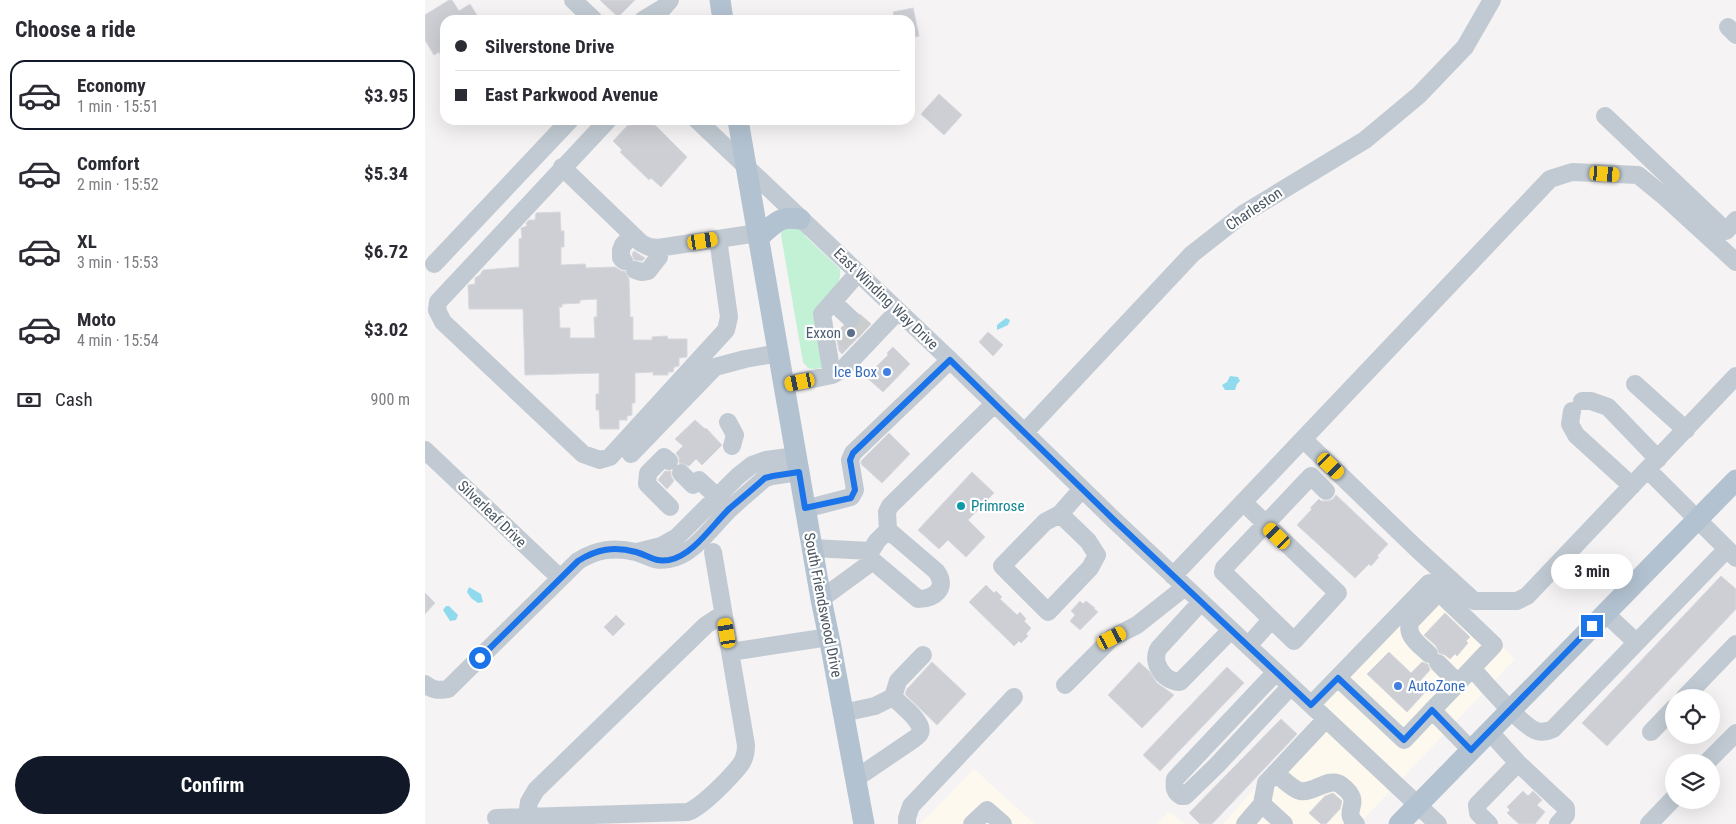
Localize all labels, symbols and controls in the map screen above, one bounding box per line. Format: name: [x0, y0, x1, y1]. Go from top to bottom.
text: Choose a ride: [15, 17, 136, 42]
text: Silverstone Drive: [485, 35, 614, 58]
icon: car: [17, 73, 62, 118]
text: Economy: [77, 74, 146, 97]
text: East Parkwood Avenue: [485, 83, 658, 106]
text: $3.95: [364, 84, 408, 107]
text: 1 min · 15:51: [77, 97, 159, 116]
icon: car: [17, 151, 62, 196]
text: Comfort: [77, 152, 140, 175]
text: $5.34: [364, 162, 408, 185]
car: [1589, 165, 1620, 183]
text: 2 min · 15:52: [77, 175, 159, 194]
street label: Charleston: [1222, 184, 1286, 234]
icon: car: [17, 229, 62, 274]
text: XL: [77, 230, 97, 253]
car: [687, 231, 718, 251]
text: $6.72: [364, 240, 408, 263]
street label: East Winding Way Drive: [830, 244, 942, 354]
text: 3 min · 15:53: [77, 253, 159, 272]
icon: car: [17, 307, 62, 352]
text: Moto: [77, 308, 116, 331]
text: $3.02: [364, 318, 408, 341]
place label: Exxon: [806, 324, 841, 342]
marker: Exxon: [845, 327, 857, 339]
text: 4 min · 15:54: [77, 331, 159, 350]
place label: Ice Box: [834, 363, 877, 381]
marker: Ice Box: [881, 366, 893, 378]
car: [783, 372, 816, 392]
icon: cash: [15, 386, 43, 414]
text: Cash: [55, 388, 93, 411]
text: 900 m: [371, 390, 410, 409]
car: [1315, 450, 1347, 482]
street label: Silverleaf Drive: [454, 477, 530, 551]
place label: Primrose: [971, 497, 1024, 515]
marker: Primrose: [955, 500, 967, 512]
car: [1261, 520, 1293, 552]
street label: South Friendswood Drive: [800, 531, 846, 679]
callout: 3 min: [1551, 554, 1633, 588]
text: 3 min: [1574, 562, 1610, 581]
route end: [1581, 615, 1603, 637]
car: [717, 617, 736, 649]
car: [1095, 625, 1128, 651]
route start: [469, 647, 491, 669]
place label: AutoZone: [1408, 677, 1465, 695]
marker: AutoZone: [1392, 680, 1404, 692]
map controls: [1665, 689, 1720, 809]
button: locate: [1665, 689, 1720, 744]
button: layers: [1665, 754, 1720, 809]
button: Confirm: [15, 756, 410, 814]

